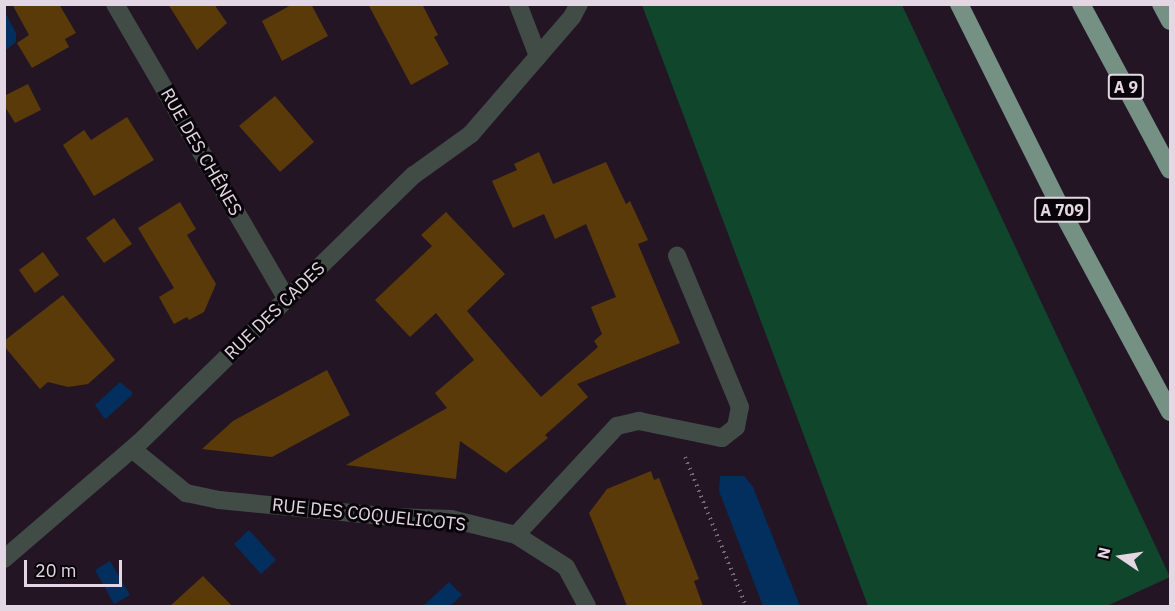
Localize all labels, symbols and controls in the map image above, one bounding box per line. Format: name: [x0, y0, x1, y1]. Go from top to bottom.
road number: A 9: [1106, 74, 1146, 100]
street label: RUE DES CHÊNES: [156, 84, 246, 220]
road number: A 709: [1034, 197, 1090, 223]
street label: RUE DES CADES: [220, 258, 330, 364]
street label: RUE DES COQUELICOTS: [271, 494, 467, 536]
north arrow: [1091, 527, 1151, 587]
text: N: [1092, 545, 1115, 561]
scale bar: [27, 548, 124, 586]
text: 20 m: [35, 559, 77, 582]

